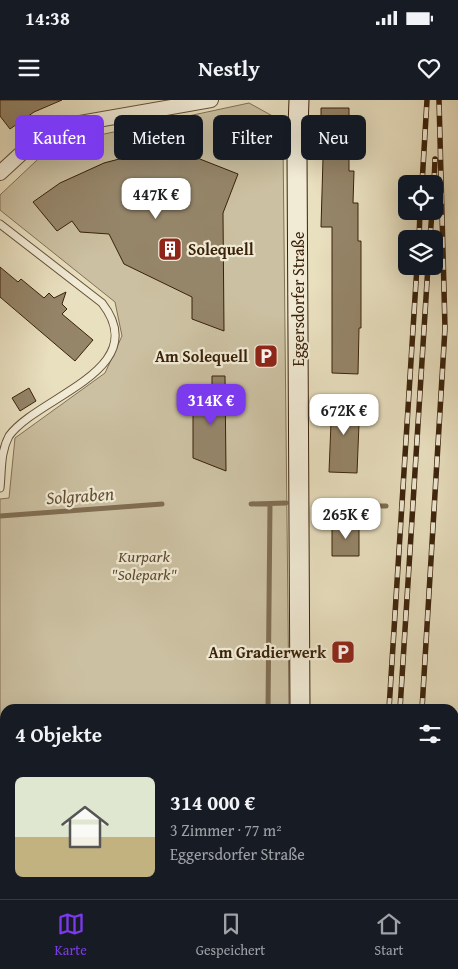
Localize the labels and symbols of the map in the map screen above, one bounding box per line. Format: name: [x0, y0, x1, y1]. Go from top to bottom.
pin: 447K €: [115, 178, 197, 220]
street label: Eggersdorfer Straße: [286, 232, 310, 366]
building icon: Solequell: [157, 236, 183, 262]
place label: Solequell: [188, 237, 254, 261]
parking icon: Am Solequell: [253, 343, 279, 369]
place label: Am Solequell: [155, 344, 248, 368]
pin: 314K €: [170, 384, 252, 426]
pin: 672K €: [303, 394, 385, 436]
water label: Solgraben: [45, 480, 115, 511]
pin: 265K €: [305, 498, 387, 540]
park label: Kurpark "Solepark": [111, 544, 177, 586]
parking icon: Am Gradierwerk: [330, 639, 356, 665]
place label: Am Gradierwerk: [209, 640, 327, 664]

